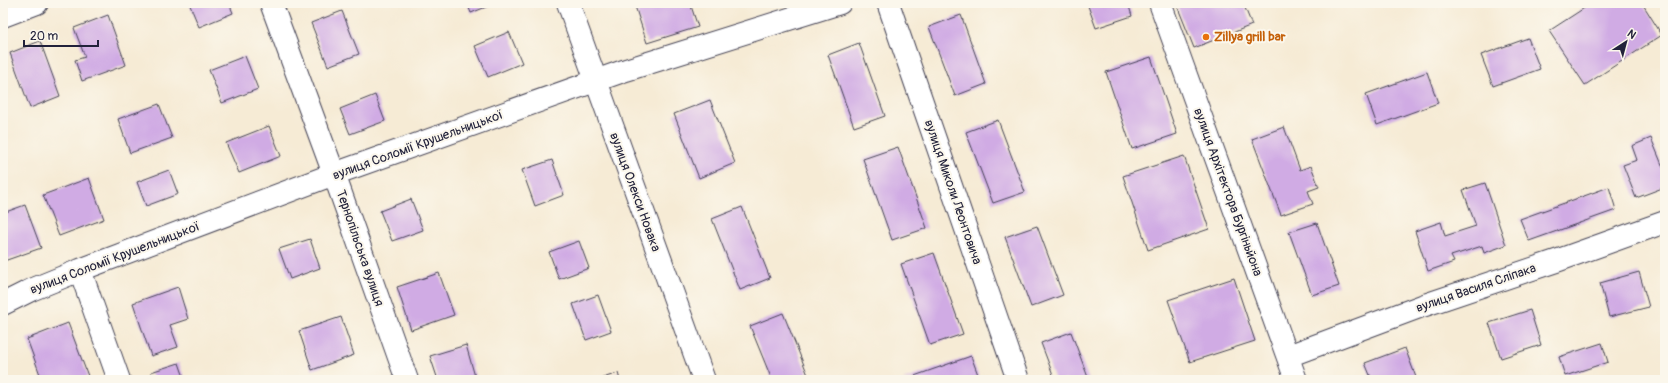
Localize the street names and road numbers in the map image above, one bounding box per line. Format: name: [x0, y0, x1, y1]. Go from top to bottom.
street label: вулиця Архітектора Бургіньйона: [1190, 106, 1266, 278]
street label: вулиця Соломії Крушельницької: [330, 107, 506, 183]
street label: вулиця Миколи Леонтовича: [921, 118, 985, 266]
street label: вулиця Олекси Новака: [606, 130, 664, 254]
street label: Тернопільська вулиця: [333, 188, 387, 308]
street label: вулиця Соломії Крушельницької: [28, 218, 202, 298]
street label: вулиця Василя Сліпака: [1414, 260, 1538, 316]

